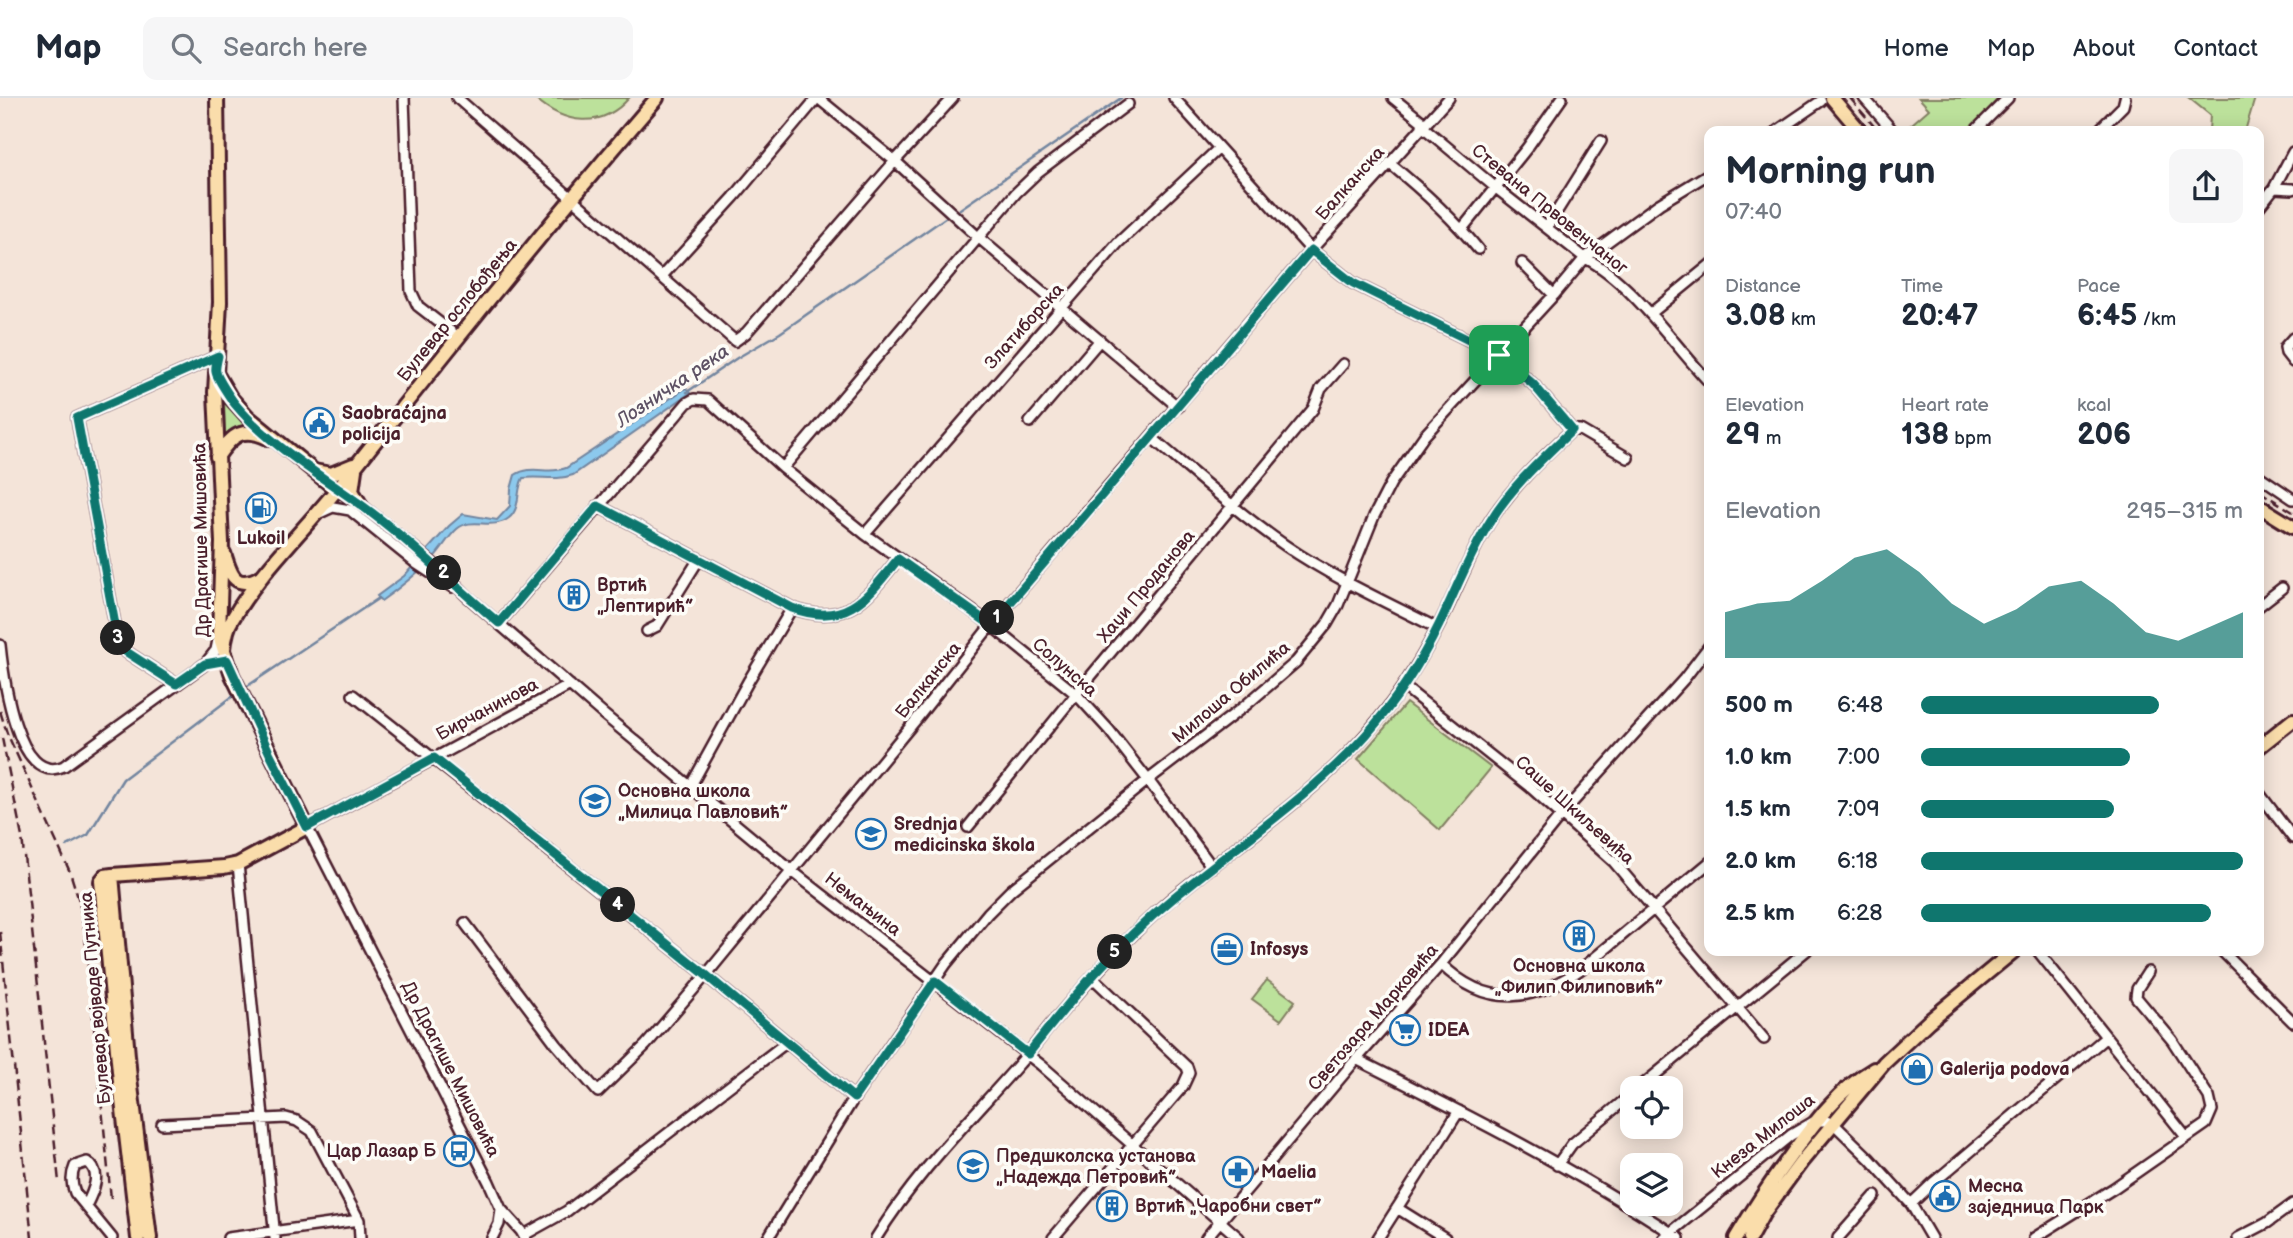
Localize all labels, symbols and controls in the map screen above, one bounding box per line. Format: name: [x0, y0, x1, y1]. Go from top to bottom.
search box: [143, 17, 633, 80]
text: Map: [35, 28, 101, 68]
icon: search: [167, 29, 205, 67]
text: Search here: [223, 33, 367, 64]
text: Home: [1884, 34, 1949, 63]
text: Map: [1987, 34, 2035, 63]
text: About: [2073, 34, 2135, 63]
text: Contact: [2173, 34, 2258, 63]
street label: Стевана Првовенчаног: [1467, 140, 1632, 279]
street label: Балканска: [1312, 142, 1389, 225]
text: Morning run: [1725, 149, 1936, 194]
button: share: [2169, 149, 2243, 223]
text: 07:40: [1725, 198, 1782, 226]
street label: Булевар ослобођења: [393, 234, 522, 386]
text: Distance: [1725, 275, 1801, 298]
text: Time: [1901, 275, 1943, 298]
text: Pace: [2077, 275, 2120, 298]
street label: Златиборска: [980, 279, 1069, 373]
text: 3.08: [1725, 298, 1786, 334]
text: 20:47: [1901, 298, 1979, 334]
text: 6:45: [2077, 298, 2137, 334]
text: km: [1786, 308, 1816, 331]
text: /km: [2137, 308, 2176, 331]
pin: [1469, 325, 1529, 385]
icon: arrive: [1480, 336, 1518, 374]
water label: Лозничка река: [611, 340, 734, 433]
text: Elevation: [1725, 394, 1804, 417]
text: Heart rate: [1901, 394, 1989, 417]
text: kcal: [2077, 394, 2111, 417]
place label: Saobraćajna policija: [342, 403, 447, 445]
public building icon: Saobraćajna policija: [302, 406, 336, 440]
text: 29: [1725, 417, 1761, 453]
text: 138: [1901, 417, 1949, 453]
text: 206: [2077, 417, 2131, 453]
text: m: [1761, 427, 1781, 450]
text: bpm: [1949, 427, 1992, 450]
street label: Др Драгише Мишовића: [189, 442, 214, 637]
fuel station icon: Lukoil: [244, 491, 278, 525]
text: Elevation: [1725, 497, 1821, 525]
text: 295–315 m: [2126, 497, 2243, 525]
street label: Хаџи Проданова: [1093, 526, 1200, 647]
place label: Lukoil: [237, 528, 285, 549]
pin: 2: [426, 556, 462, 590]
text: 2: [438, 561, 449, 584]
place label: Вртић „Лептирић”: [597, 575, 694, 617]
building icon: Вртић „Лептирић”: [557, 578, 591, 612]
pin: 1: [979, 601, 1014, 636]
text: 1: [993, 606, 1001, 629]
pin: 3: [100, 620, 136, 656]
text: 3: [112, 626, 123, 649]
street label: Солунска: [1028, 634, 1102, 701]
street label: Милоша Обилића: [1168, 637, 1295, 748]
street label: Балканска: [891, 638, 966, 723]
street label: Бирчанинова: [433, 674, 542, 745]
text: 500 m: [1725, 691, 1793, 719]
text: 6:48: [1837, 691, 1883, 719]
text: 1.0 km: [1725, 743, 1792, 771]
text: 7:00: [1837, 743, 1880, 771]
street label: Саше Шкиљевића: [1511, 752, 1639, 869]
place label: Основна школа „Милица Павловић”: [618, 781, 788, 823]
school or university icon: Основна школа „Милица Павловић”: [578, 784, 612, 818]
text: 1.5 km: [1725, 795, 1791, 823]
text: 7:09: [1837, 795, 1880, 823]
place label: Srednja medicinska škola: [894, 814, 1035, 856]
school or university icon: Srednja medicinska škola: [854, 817, 888, 851]
text: 2.0 km: [1725, 847, 1796, 875]
text: 6:18: [1837, 847, 1878, 875]
street label: Немањина: [820, 868, 905, 941]
pin: 4: [600, 888, 636, 922]
street label: Булевар војводе Путника: [76, 890, 115, 1105]
text: 4: [612, 893, 623, 916]
text: 2.5 km: [1725, 899, 1795, 927]
text: 6:28: [1837, 899, 1883, 927]
building icon: Основна школа „Филип Филиповић”: [1562, 919, 1596, 953]
office icon: Infosys: [1210, 932, 1244, 966]
pin: 5: [1098, 934, 1132, 970]
place label: Infosys: [1250, 939, 1309, 960]
street label: Светозара Марковића: [1304, 939, 1443, 1095]
text: 5: [1109, 940, 1120, 963]
place label: Основна школа „Филип Филиповић”: [1495, 956, 1663, 998]
street label: Др Драгише Мишовића: [397, 978, 504, 1161]
supermarket icon: IDEA: [1388, 1013, 1422, 1047]
place label: IDEA: [1428, 1020, 1470, 1041]
shop icon: Galerija podova: [1900, 1052, 1934, 1086]
place label: Galerija podova: [1940, 1059, 2070, 1080]
map controls: [1620, 1076, 1683, 1216]
button: locate: [1620, 1076, 1683, 1139]
street label: Кнеза Милоша: [1708, 1089, 1819, 1183]
bus stop icon: Цар Лазар Б: [442, 1134, 476, 1168]
place label: Цар Лазар Б: [327, 1141, 436, 1162]
place label: Предшколска установа „Надежда Петровић”: [996, 1146, 1196, 1188]
school or university icon: Предшколска установа „Надежда Петровић”: [956, 1149, 990, 1183]
button: layers: [1620, 1153, 1683, 1216]
pharmacy icon: Maelia: [1221, 1155, 1255, 1189]
place label: Maelia: [1261, 1162, 1316, 1183]
place label: Месна заједница Парк: [1968, 1176, 2104, 1218]
public building icon: Месна заједница Парк: [1928, 1179, 1962, 1213]
building icon: Вртић „Чаробни свет”: [1095, 1189, 1129, 1223]
place label: Вртић „Чаробни свет”: [1135, 1196, 1322, 1217]

